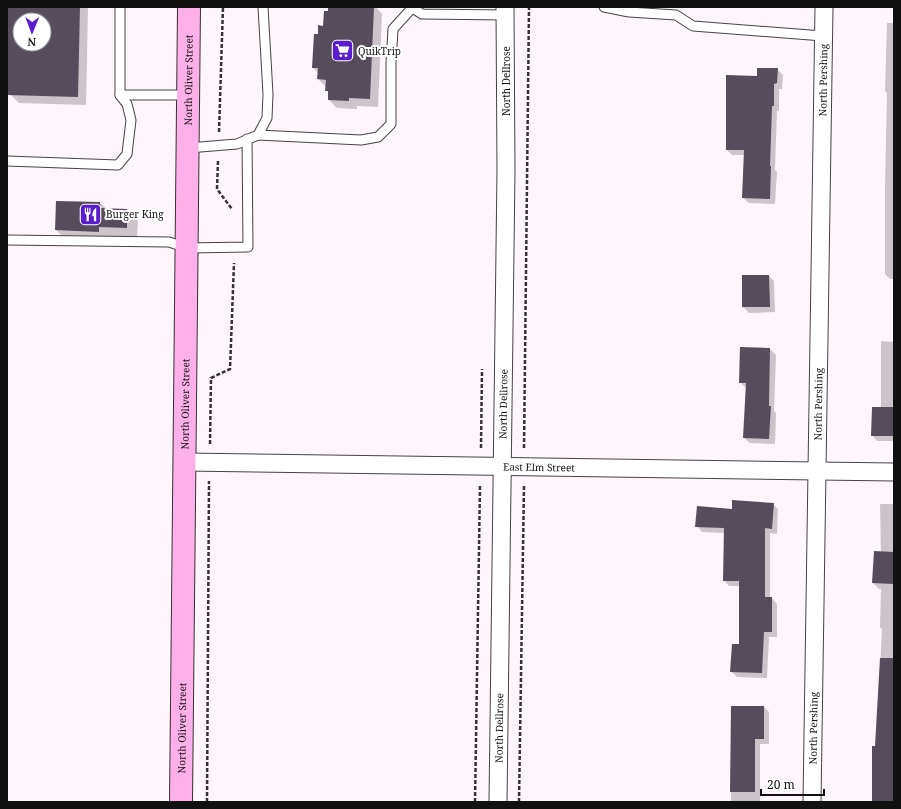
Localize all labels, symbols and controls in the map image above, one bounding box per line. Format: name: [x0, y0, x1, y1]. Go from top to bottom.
north arrow: [12, 12, 52, 52]
street label: North Oliver Street: [181, 34, 196, 126]
text: N: [27, 35, 36, 50]
supermarket icon: QuikTrip: [330, 38, 356, 64]
street label: North Pershing: [815, 43, 830, 117]
place label: QuikTrip: [358, 44, 401, 58]
street label: North Dellrose: [499, 46, 513, 116]
restaurant icon: Burger King: [77, 201, 103, 227]
place label: Burger King: [106, 207, 164, 221]
street label: North Oliver Street: [178, 358, 192, 449]
street label: North Pershing: [810, 367, 826, 440]
street label: North Dellrose: [496, 369, 510, 439]
street label: East Elm Street: [503, 459, 575, 475]
street label: North Oliver Street: [174, 682, 189, 773]
street label: North Pershing: [806, 691, 821, 764]
street label: North Dellrose: [491, 693, 506, 763]
scale bar: [761, 771, 824, 797]
text: 20 m: [767, 776, 795, 793]

